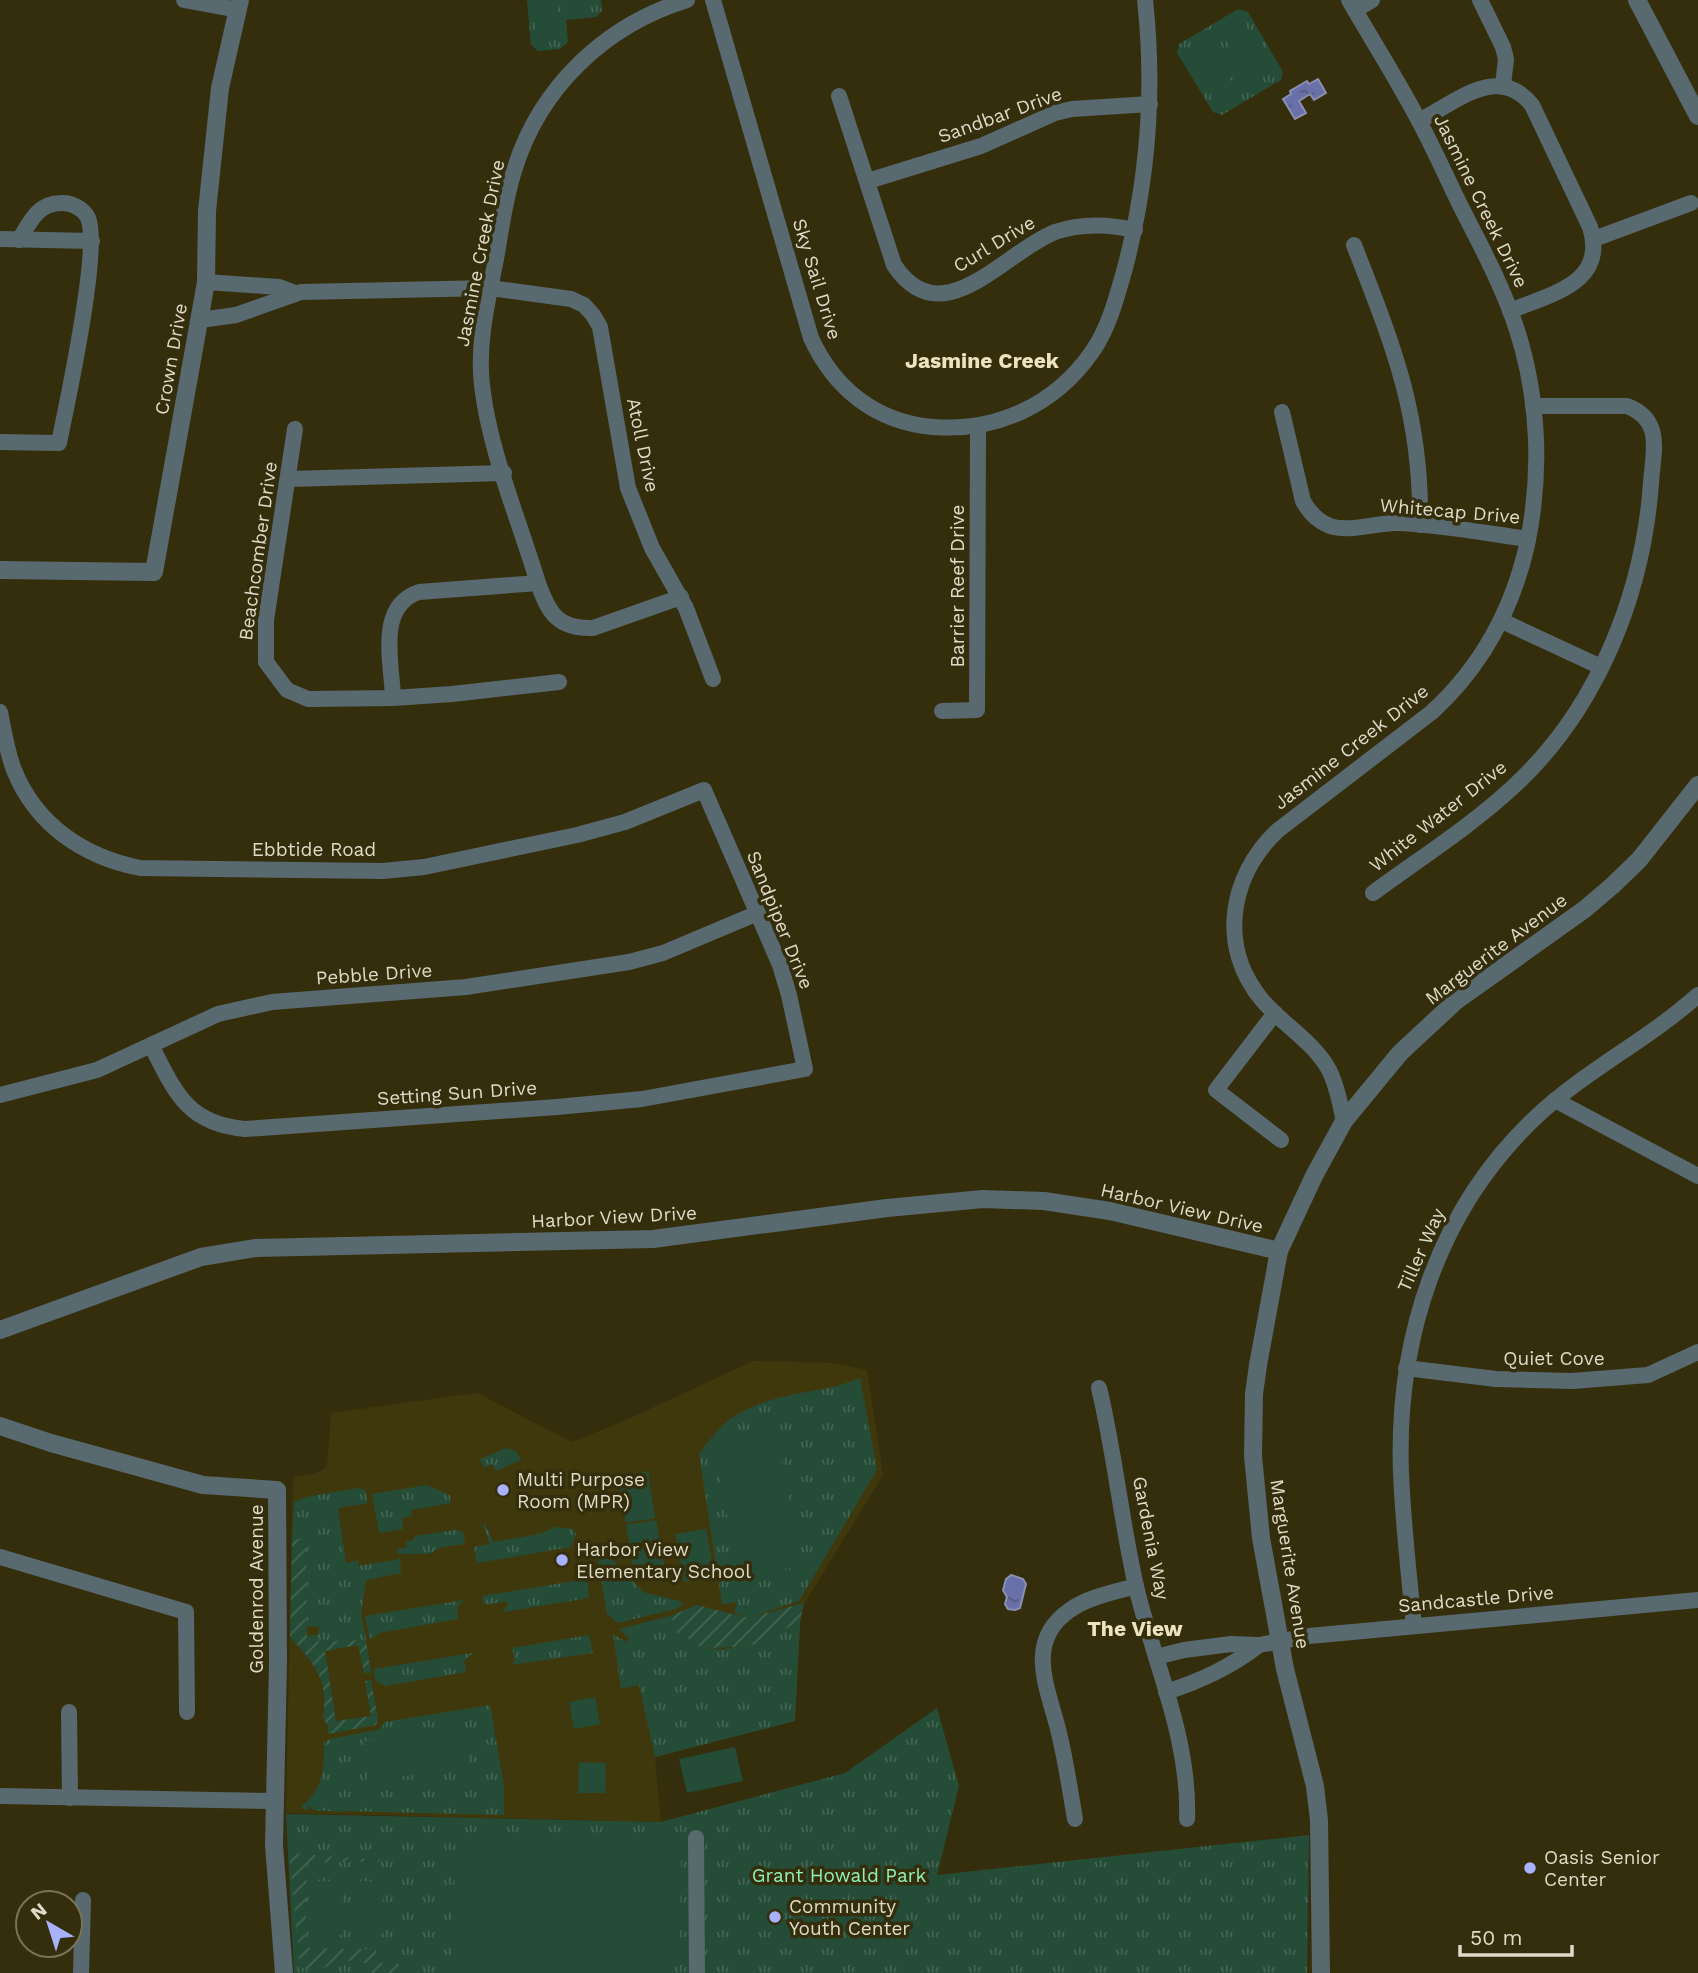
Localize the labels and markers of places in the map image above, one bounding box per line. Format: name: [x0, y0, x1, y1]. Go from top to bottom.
place label: Multi Purpose Room (MPR): [517, 1468, 645, 1513]
marker: Multi Purpose Room (MPR): [495, 1482, 511, 1498]
place label: Harbor View Elementary School: [576, 1538, 751, 1583]
marker: Harbor View Elementary School: [554, 1552, 570, 1568]
place label: Oasis Senior Center: [1544, 1846, 1660, 1891]
marker: Oasis Senior Center: [1522, 1860, 1538, 1876]
place label: Community Youth Center: [789, 1895, 910, 1940]
marker: Community Youth Center: [767, 1909, 783, 1925]

